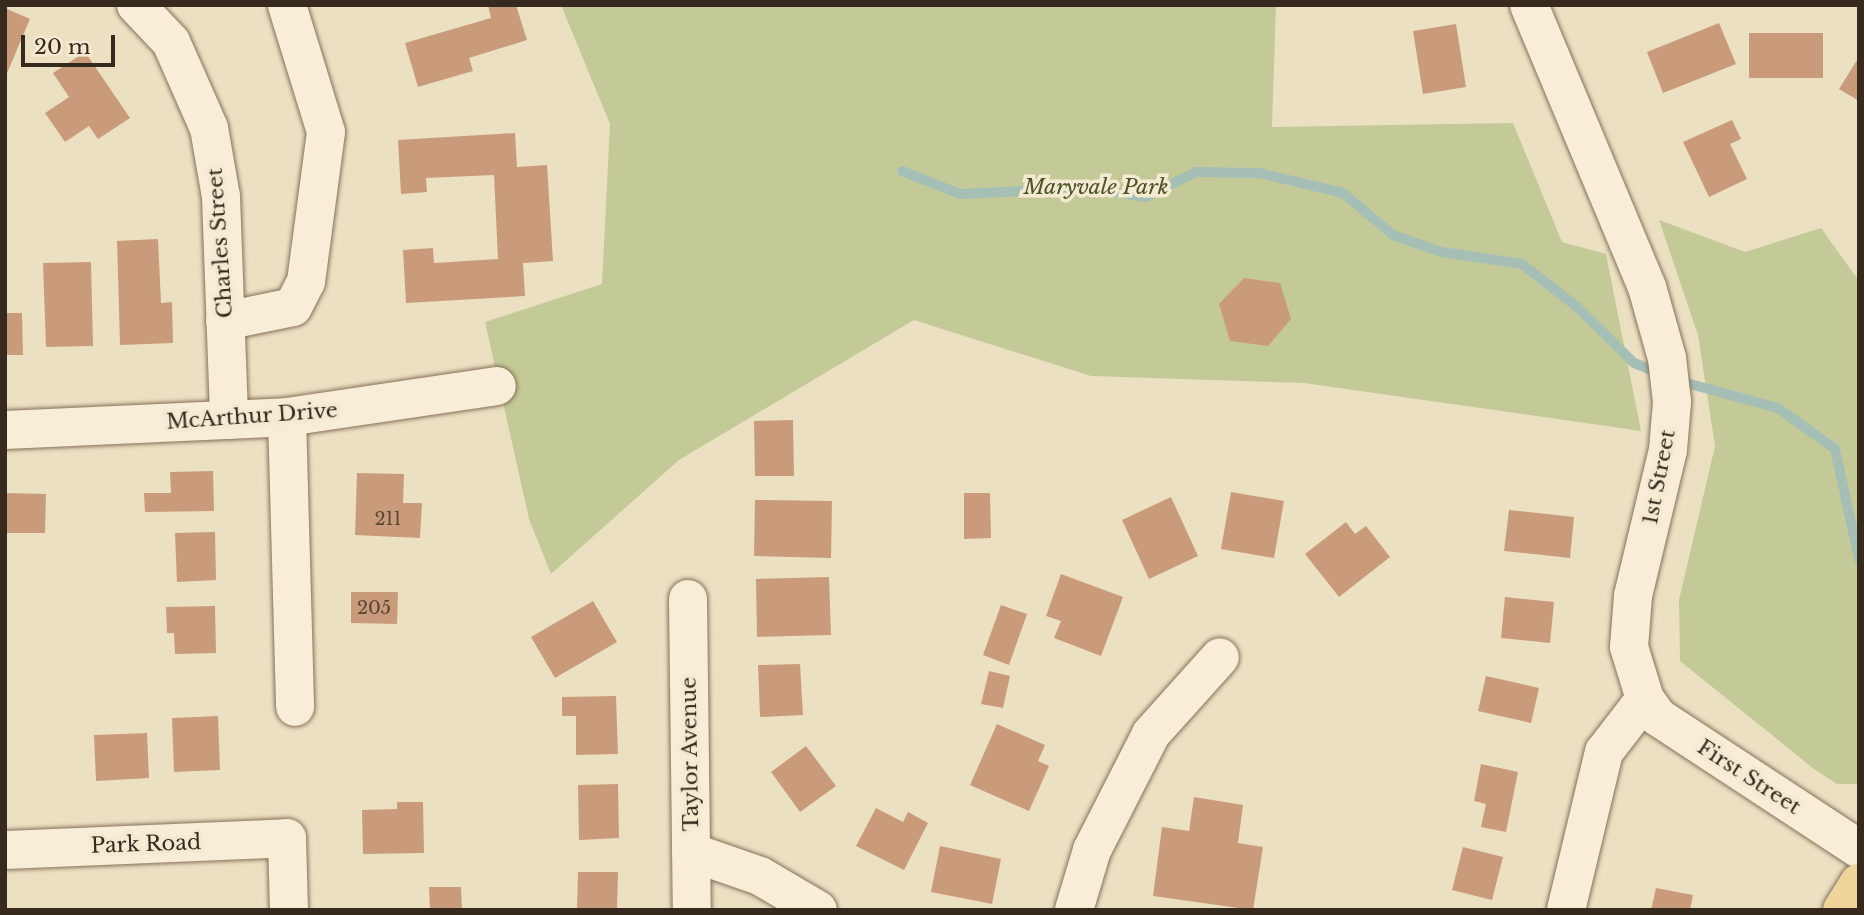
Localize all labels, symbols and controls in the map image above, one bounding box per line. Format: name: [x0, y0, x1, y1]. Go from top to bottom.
scale bar: [24, 21, 119, 65]
text: 20 m: [34, 34, 91, 60]
street label: Charles Street: [202, 167, 238, 319]
park label: Maryvale Park: [1023, 174, 1169, 200]
street label: McArthur Drive: [165, 397, 339, 435]
street label: 1st Street: [1637, 427, 1681, 527]
house number: 211: [374, 508, 402, 530]
house number: 205: [357, 597, 391, 619]
street label: Taylor Avenue: [676, 676, 704, 832]
street label: First Street: [1693, 734, 1805, 820]
street label: Park Road: [90, 829, 202, 859]

